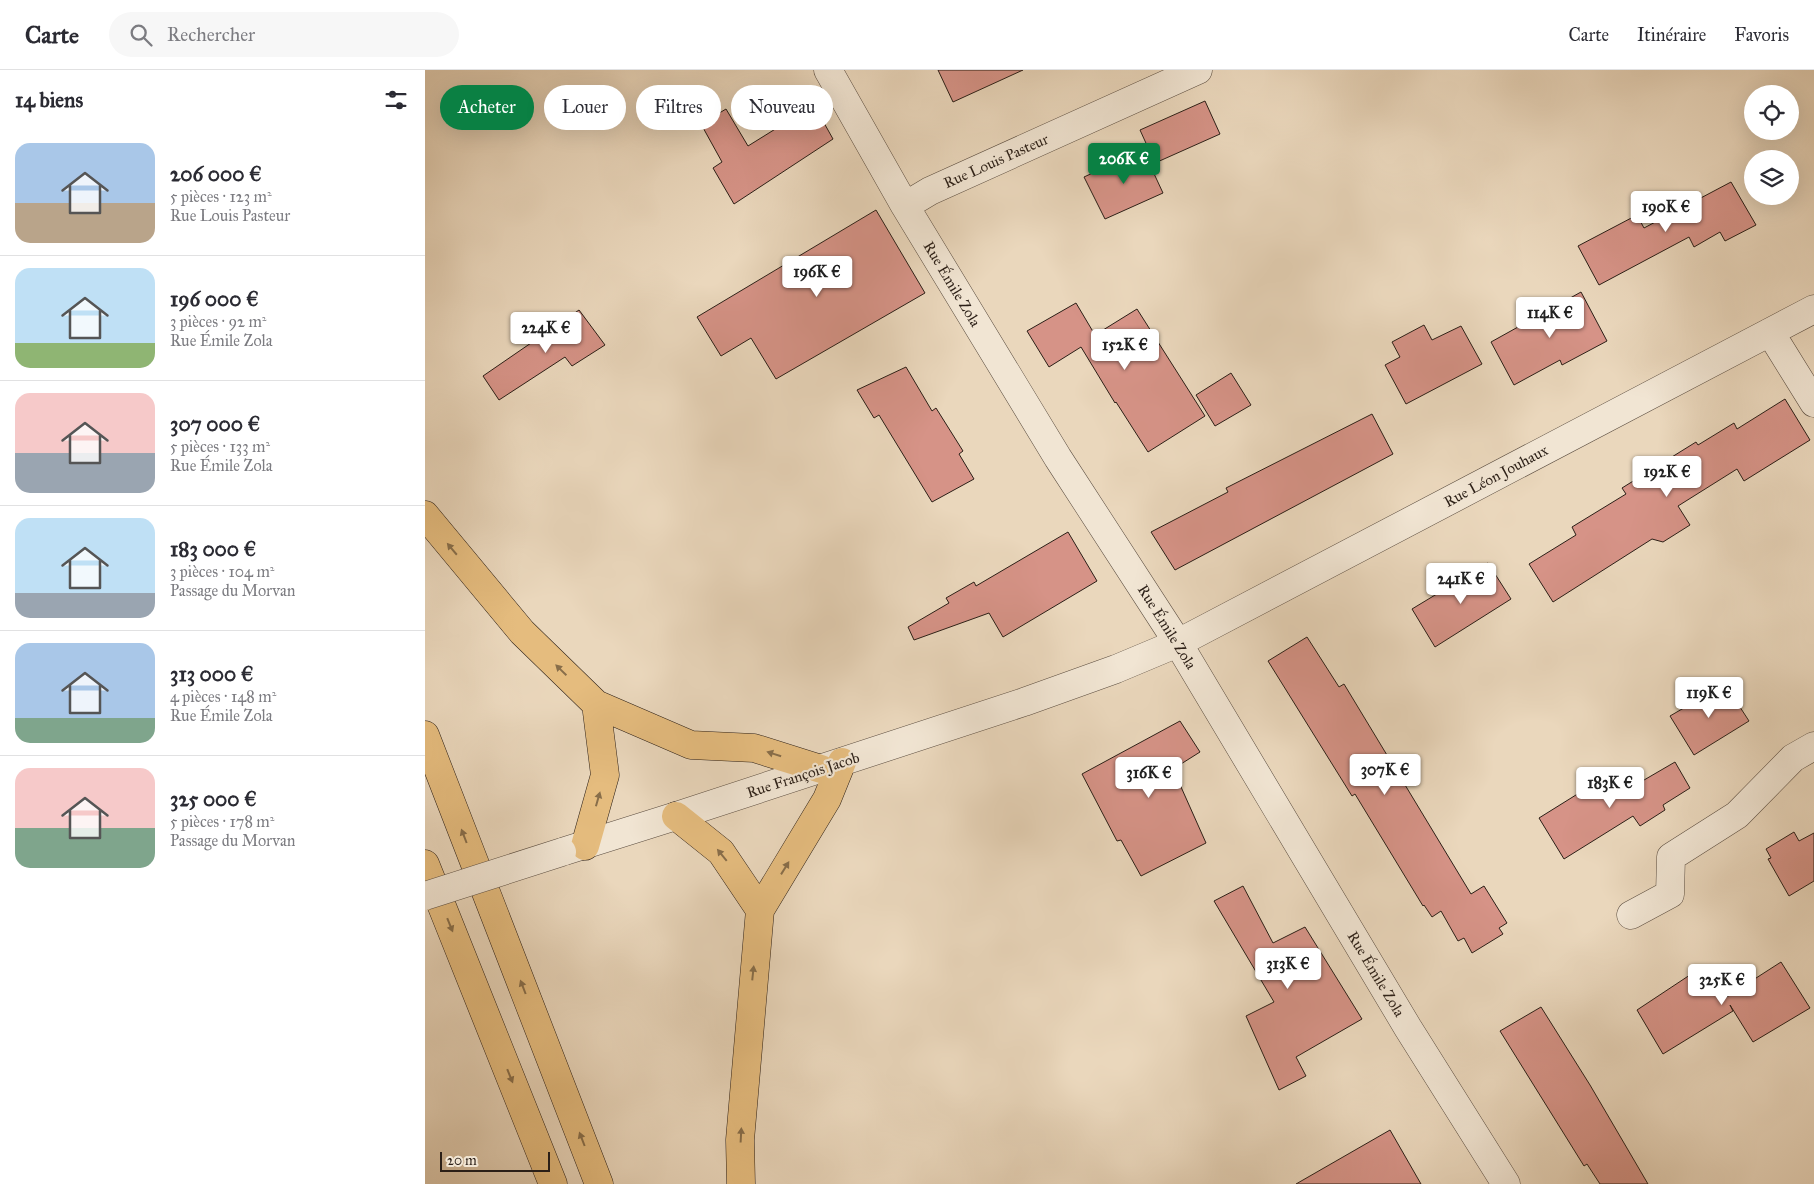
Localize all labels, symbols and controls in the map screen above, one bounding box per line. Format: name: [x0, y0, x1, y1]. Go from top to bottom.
search box: [109, 12, 459, 57]
text: Carte: [25, 20, 79, 50]
icon: search: [127, 21, 155, 49]
text: Rechercher: [167, 23, 255, 46]
text: Carte: [1569, 24, 1609, 46]
text: Itinéraire: [1637, 24, 1706, 46]
text: Favoris: [1734, 24, 1789, 46]
chip: Acheter: [440, 85, 534, 130]
chip: Louer: [544, 85, 626, 130]
chip: Filtres: [636, 85, 721, 130]
chip: Nouveau: [731, 85, 833, 130]
map controls: [1744, 85, 1799, 205]
button: locate: [1744, 85, 1799, 140]
icon: filters: [382, 86, 410, 114]
text: 14 biens: [15, 87, 83, 113]
street label: Rue Louis Pasteur: [941, 130, 1052, 192]
pin: 206K €: [1083, 142, 1165, 185]
text: 206K €: [1099, 149, 1149, 168]
button: layers: [1744, 150, 1799, 205]
text: 206 000 €: [170, 161, 262, 187]
icon: home: [55, 163, 115, 223]
text: 5 pièces · 123 m²: [170, 187, 272, 206]
pin: 190K €: [1625, 190, 1707, 233]
text: 190K €: [1642, 197, 1690, 216]
text: Rue Louis Pasteur: [170, 206, 290, 225]
street label: Rue Émile Zola: [920, 238, 986, 330]
pin: 196K €: [776, 256, 858, 298]
text: 196K €: [793, 262, 841, 281]
text: 196 000 €: [170, 286, 259, 312]
icon: home: [55, 288, 115, 348]
pin: 114K €: [1509, 296, 1591, 339]
text: 114K €: [1527, 303, 1573, 322]
text: 3 pièces · 92 m²: [170, 312, 267, 331]
pin: 224K €: [505, 312, 587, 354]
text: 224K €: [521, 318, 571, 337]
pin: 152K €: [1084, 328, 1166, 371]
text: Rue Émile Zola: [170, 331, 273, 350]
text: 152K €: [1102, 335, 1148, 354]
text: 307 000 €: [170, 411, 260, 437]
icon: home: [55, 413, 115, 473]
text: 5 pièces · 133 m²: [170, 437, 270, 456]
street label: Rue Léon Jouhaux: [1441, 441, 1552, 512]
text: Rue Émile Zola: [170, 456, 273, 475]
pin: 192K €: [1626, 456, 1708, 498]
text: 192K €: [1643, 462, 1691, 481]
text: 183 000 €: [170, 536, 256, 562]
icon: home: [55, 538, 115, 598]
one-way arrow: [447, 543, 458, 556]
text: 3 pièces · 104 m²: [170, 562, 275, 581]
pin: 241K €: [1420, 562, 1502, 605]
text: 241K €: [1437, 569, 1485, 588]
text: Passage du Morvan: [170, 581, 295, 600]
street label: Rue Émile Zola: [1134, 581, 1201, 673]
text: 313 000 €: [170, 661, 254, 687]
icon: home: [55, 663, 115, 723]
one-way arrow: [555, 664, 567, 676]
pin: 119K €: [1668, 676, 1750, 719]
text: 119K €: [1686, 683, 1732, 702]
text: 4 pièces · 148 m²: [170, 687, 276, 706]
text: Rue Émile Zola: [170, 706, 273, 725]
street label: Rue François Jacob: [744, 748, 862, 803]
one-way arrow: [767, 750, 782, 757]
pin: 307K €: [1344, 754, 1426, 796]
pin: 316K €: [1108, 756, 1190, 799]
text: 307K €: [1361, 760, 1409, 779]
text: 316K €: [1126, 763, 1172, 782]
pin: 183K €: [1569, 766, 1651, 809]
text: 183K €: [1587, 773, 1633, 792]
text: 325 000 €: [170, 786, 257, 812]
icon: home: [55, 788, 115, 848]
one-way arrow: [595, 791, 603, 806]
text: 5 pièces · 178 m²: [170, 812, 274, 831]
one-way arrow: [460, 828, 467, 843]
text: Passage du Morvan: [170, 831, 295, 850]
one-way arrow: [716, 849, 727, 862]
one-way arrow: [780, 862, 790, 875]
one-way arrow: [446, 918, 454, 932]
street label: Rue Émile Zola: [1344, 928, 1410, 1020]
pin: 313K €: [1247, 948, 1329, 990]
text: 313K €: [1266, 954, 1310, 973]
pin: 325K €: [1681, 964, 1763, 1006]
one-way arrow: [750, 965, 758, 981]
text: 325K €: [1699, 970, 1745, 989]
one-way arrow: [519, 979, 527, 994]
one-way arrow: [506, 1069, 514, 1083]
one-way arrow: [737, 1127, 745, 1143]
one-way arrow: [577, 1131, 585, 1146]
scale bar: [440, 1149, 550, 1172]
text: 20 m: [447, 1152, 477, 1169]

